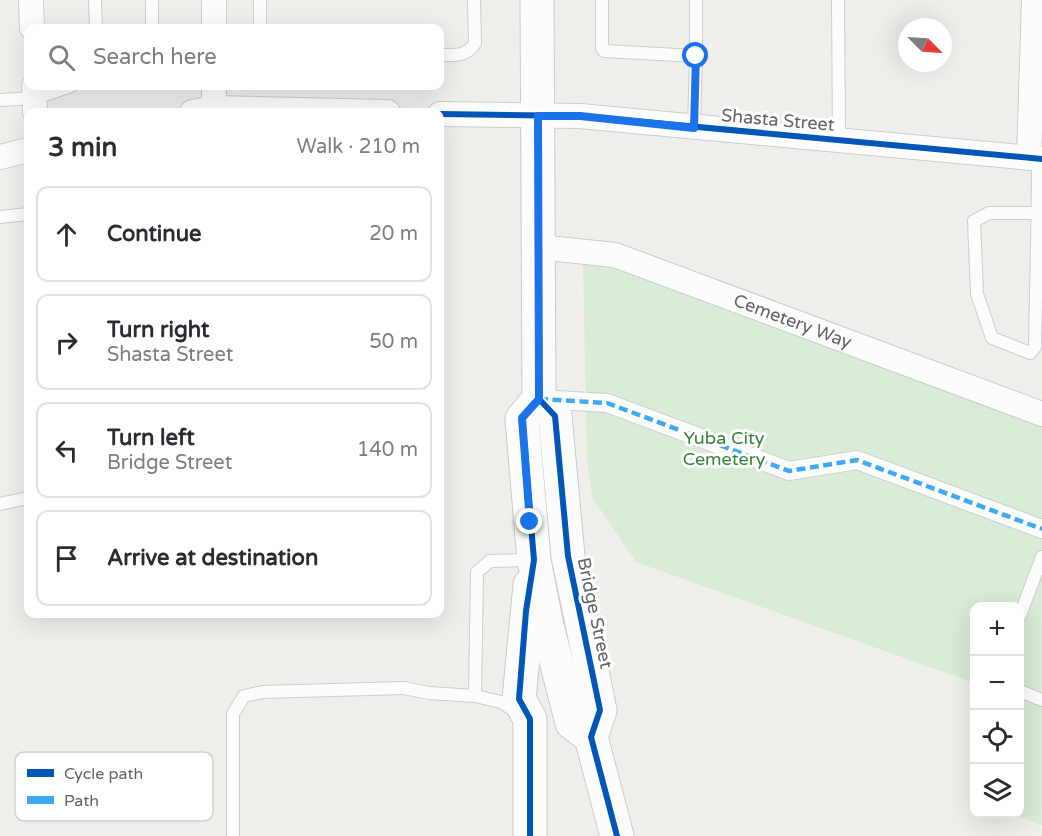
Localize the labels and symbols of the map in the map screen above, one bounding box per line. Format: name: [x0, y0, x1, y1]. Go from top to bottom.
north arrow: [898, 18, 952, 72]
route start: [682, 42, 708, 68]
street label: Shasta Street: [720, 104, 836, 136]
street label: Cemetery Way: [730, 289, 855, 353]
park label: Yuba City Cemetery: [683, 427, 766, 470]
route end: [516, 508, 542, 534]
street label: Bridge Street: [573, 556, 618, 671]
legend: [15, 752, 213, 821]
text: Cycle path: [64, 764, 143, 784]
text: Path: [64, 791, 99, 811]

